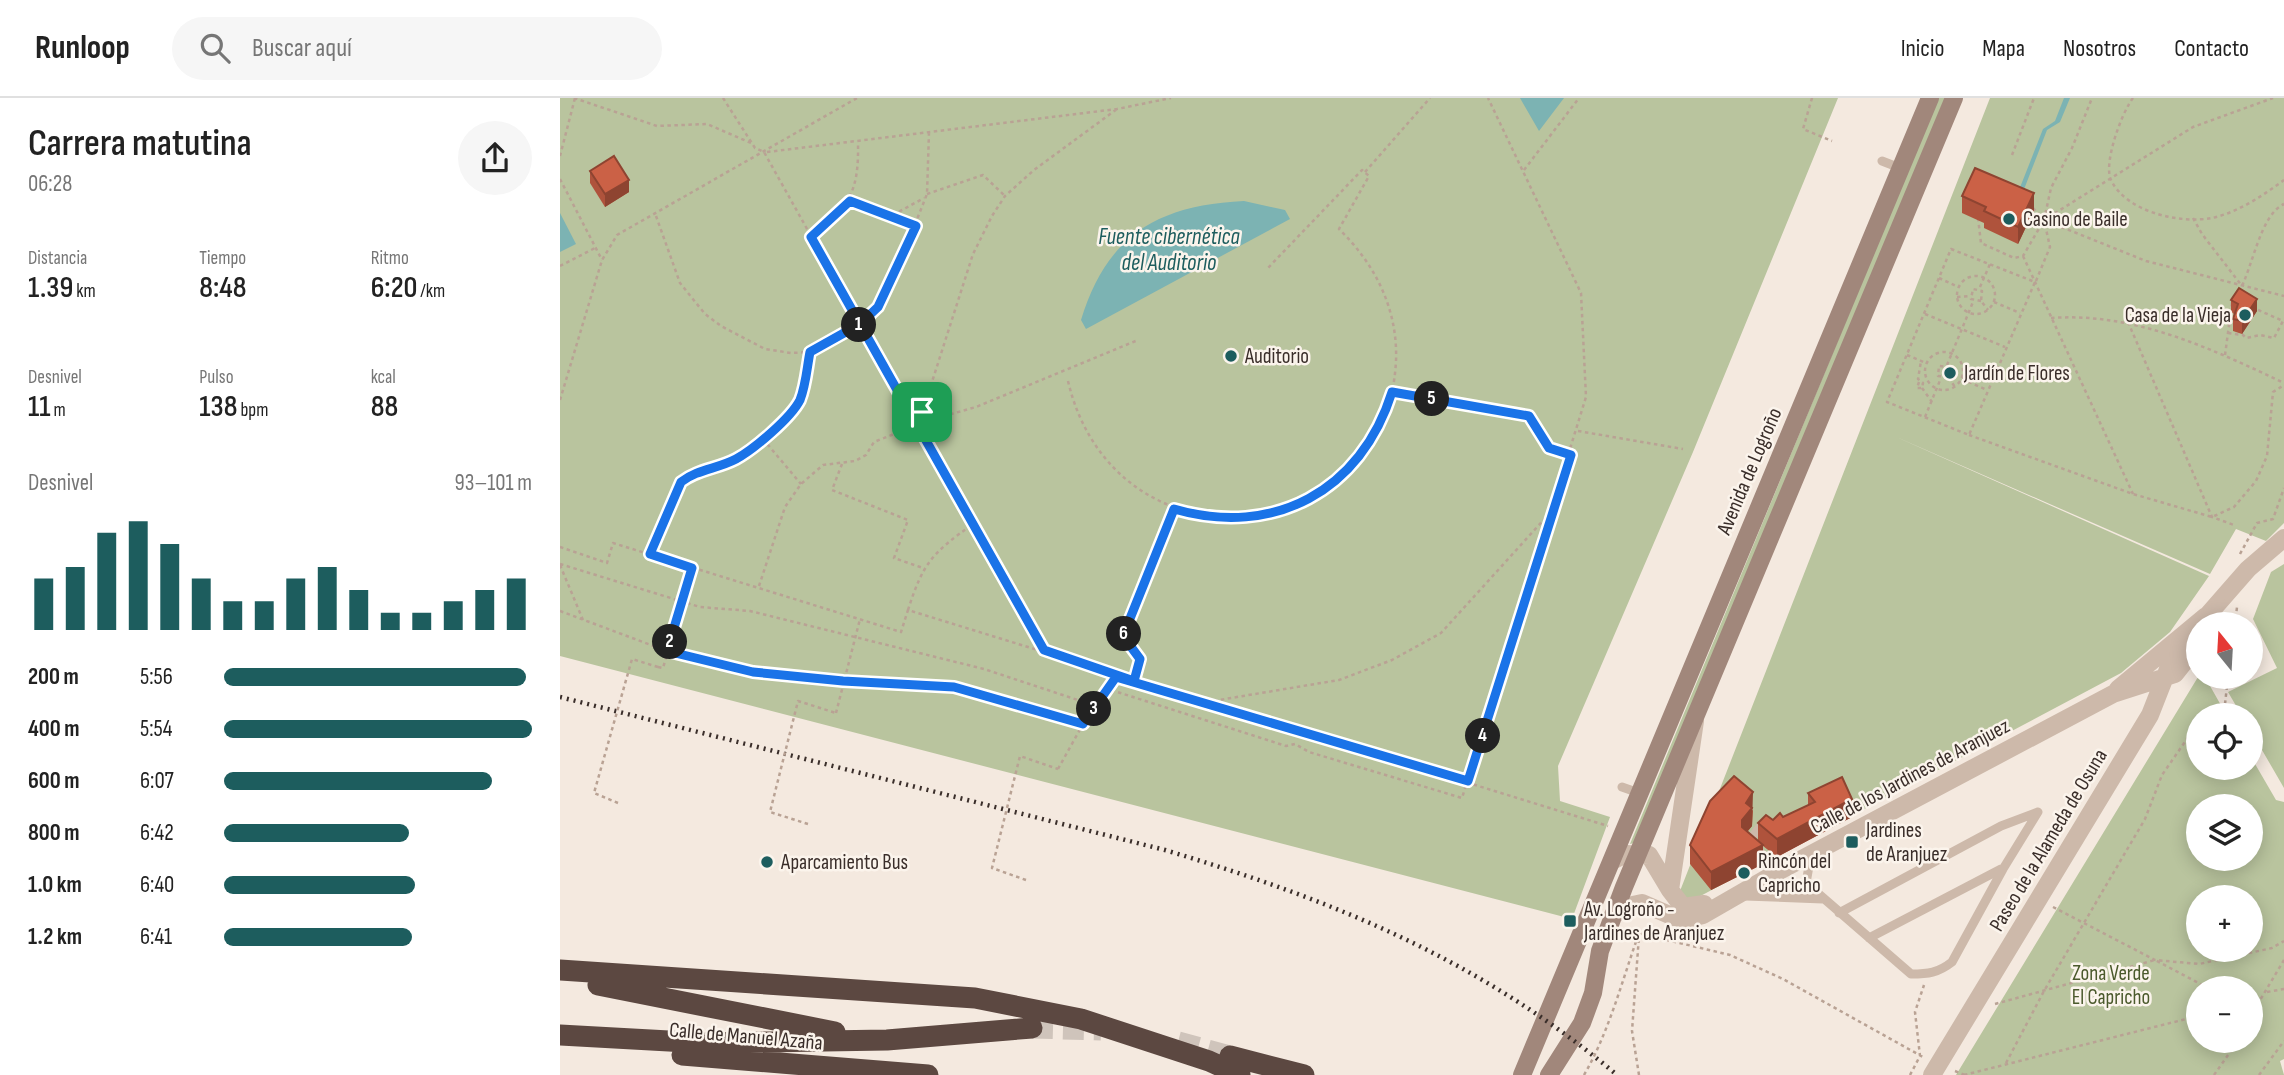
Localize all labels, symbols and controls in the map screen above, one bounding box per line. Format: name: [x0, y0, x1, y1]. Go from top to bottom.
search box: [172, 17, 662, 80]
text: Runloop: [35, 28, 130, 68]
icon: search: [196, 29, 234, 67]
text: Buscar aquí: [252, 33, 352, 64]
text: Inicio: [1901, 34, 1944, 63]
text: Mapa: [1982, 34, 2025, 63]
text: Nosotros: [2063, 34, 2136, 63]
text: Contacto: [2174, 34, 2249, 63]
text: Carrera matutina: [28, 121, 252, 166]
button: share: [458, 121, 532, 195]
text: 06:28: [28, 170, 72, 198]
place label: Casino de Baile: [2023, 207, 2128, 232]
marker: Casino de Baile: [2001, 211, 2017, 227]
water label: Fuente cibernética del Auditorio: [1098, 223, 1240, 277]
text: Distancia: [28, 247, 87, 270]
text: Tiempo: [199, 247, 246, 270]
text: Ritmo: [371, 247, 409, 270]
text: 1.39: [28, 270, 73, 306]
text: 8:48: [199, 270, 247, 306]
text: 6:20: [371, 270, 417, 306]
text: km: [73, 280, 96, 303]
text: /km: [417, 280, 445, 303]
place label: Casa de la Vieja: [2125, 303, 2231, 328]
marker: Casa de la Vieja: [2237, 307, 2253, 323]
pin: 1: [842, 308, 876, 342]
text: 1: [855, 313, 862, 336]
place label: Auditorio: [1244, 344, 1309, 369]
marker: Auditorio: [1223, 348, 1239, 364]
place label: Jardín de Flores: [1963, 361, 2070, 386]
marker: Jardín de Flores: [1942, 365, 1958, 381]
text: Desnivel: [28, 366, 82, 389]
text: Pulso: [199, 366, 234, 389]
text: kcal: [371, 366, 396, 389]
pin: [892, 382, 952, 442]
pin: 5: [1414, 382, 1450, 416]
text: 5: [1427, 387, 1436, 410]
text: 11: [28, 389, 50, 425]
text: 138: [199, 389, 237, 425]
text: 88: [371, 389, 398, 425]
icon: arrive: [903, 393, 941, 431]
text: m: [50, 399, 66, 422]
text: bpm: [237, 399, 268, 422]
street label: Avenida de Logroño: [1711, 404, 1787, 539]
text: Desnivel: [28, 469, 93, 497]
text: 93–101 m: [455, 469, 532, 497]
north arrow: [2186, 612, 2263, 690]
map controls: [2186, 612, 2263, 1053]
pin: 6: [1106, 616, 1142, 652]
text: 6: [1119, 622, 1128, 645]
pin: 2: [652, 624, 688, 660]
text: 2: [665, 630, 674, 653]
text: 200 m: [28, 663, 79, 691]
text: 5:56: [140, 663, 173, 691]
pin: 3: [1076, 692, 1112, 726]
text: 3: [1089, 697, 1098, 720]
button: locate: [2186, 703, 2263, 780]
street label: Calle de los Jardines de Aranjuez: [1806, 713, 2014, 840]
text: 400 m: [28, 715, 79, 743]
text: 5:54: [140, 715, 172, 743]
pin: 4: [1466, 718, 1500, 754]
text: 4: [1478, 724, 1487, 747]
street label: Paseo de la Alameda de Osuna: [1984, 745, 2113, 936]
text: 600 m: [28, 767, 80, 795]
text: 6:07: [140, 767, 174, 795]
button: layers: [2186, 794, 2263, 871]
place label: Jardines de Aranjuez: [1865, 818, 1948, 867]
text: 800 m: [28, 819, 80, 847]
text: 6:42: [140, 819, 174, 847]
marker: Jardines de Aranjuez: [1844, 834, 1860, 850]
place label: Rincón del Capricho: [1758, 849, 1831, 898]
place label: Aparcamiento Bus: [780, 850, 908, 875]
marker: Aparcamiento Bus: [759, 854, 775, 870]
marker: Rincón del Capricho: [1736, 865, 1752, 881]
text: 1.0 km: [28, 871, 82, 899]
text: 6:40: [140, 871, 174, 899]
button: +: [2186, 885, 2263, 962]
place label: Av. Logroño - Jardines de Aranjuez: [1583, 897, 1725, 946]
marker: Av. Logroño - Jardines de Aranjuez: [1562, 913, 1578, 929]
text: 1.2 km: [28, 923, 82, 951]
text: 6:41: [140, 923, 172, 951]
park label: Zona Verde El Capricho: [2072, 961, 2150, 1010]
button: −: [2186, 976, 2263, 1053]
street label: Calle de Manuel Azaña: [668, 1017, 824, 1056]

